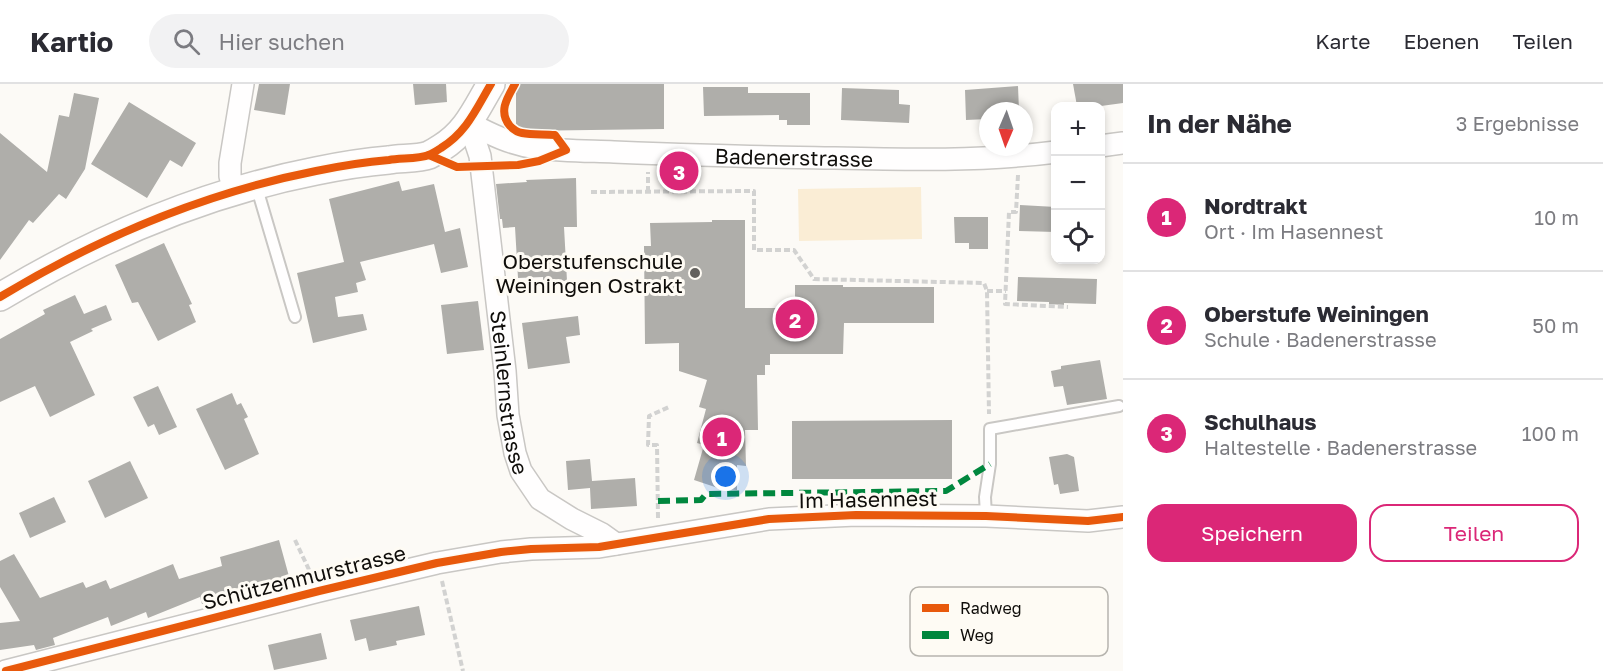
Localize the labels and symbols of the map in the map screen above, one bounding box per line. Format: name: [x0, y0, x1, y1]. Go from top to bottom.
north arrow: [979, 102, 1033, 156]
street label: Badenerstrasse: [714, 143, 873, 172]
pin: 3: [660, 148, 698, 194]
place label: Oberstufenschule Weiningen Ostrakt: [496, 248, 683, 298]
marker: Oberstufenschule Weiningen Ostrakt: [688, 266, 702, 280]
pin: 2: [776, 296, 814, 342]
street label: Steinlernstrasse: [485, 309, 534, 478]
pin: 1: [702, 414, 742, 460]
your location: [711, 462, 740, 491]
street label: Im Hasennest: [798, 485, 938, 513]
street label: Schützenmurstrasse: [200, 539, 408, 615]
legend: [910, 587, 1108, 656]
text: Radweg: [960, 598, 1022, 618]
text: Weg: [960, 625, 994, 645]

